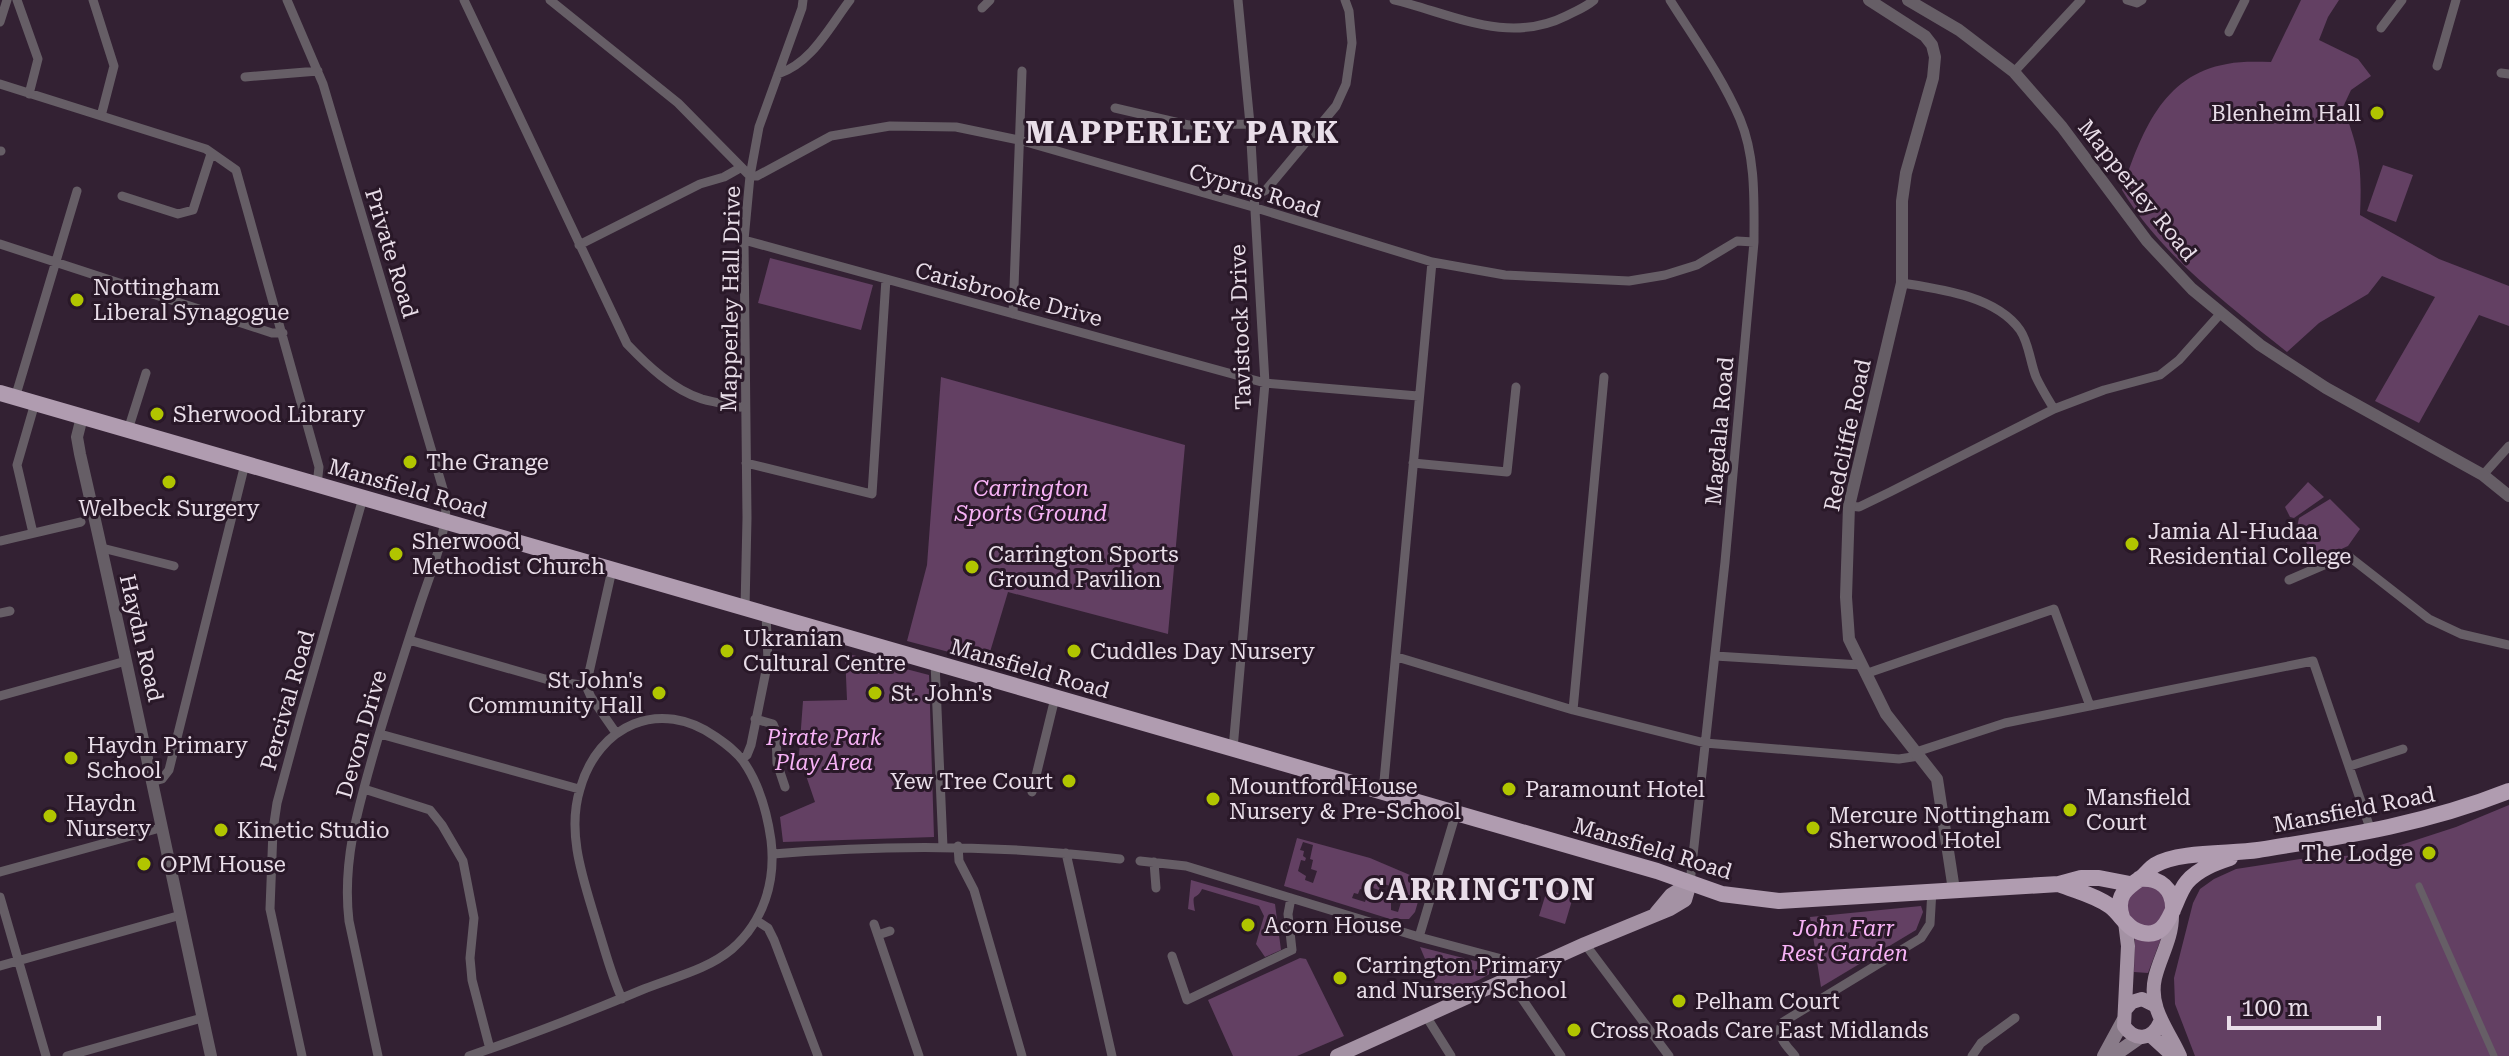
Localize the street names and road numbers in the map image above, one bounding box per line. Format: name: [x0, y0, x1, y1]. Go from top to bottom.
street label: Mapperley Road: [2073, 115, 2202, 266]
street label: Cyprus Road: [1186, 159, 1324, 222]
street label: Private Road: [360, 185, 423, 321]
street label: Mapperley Hall Drive: [716, 186, 745, 412]
street label: Tavistock Drive: [1225, 244, 1256, 410]
street label: Carisbrooke Drive: [913, 257, 1105, 331]
street label: Magdala Road: [1701, 356, 1738, 506]
street label: Redcliffe Road: [1819, 357, 1876, 513]
street label: Mansfield Road: [325, 454, 490, 523]
street label: Haydn Road: [115, 572, 168, 704]
street label: Percival Road: [256, 627, 319, 773]
street label: Mansfield Road: [947, 634, 1112, 703]
street label: Devon Drive: [331, 667, 392, 801]
street label: Mansfield Road: [2271, 782, 2437, 837]
street label: Mansfield Road: [1571, 813, 1735, 884]

